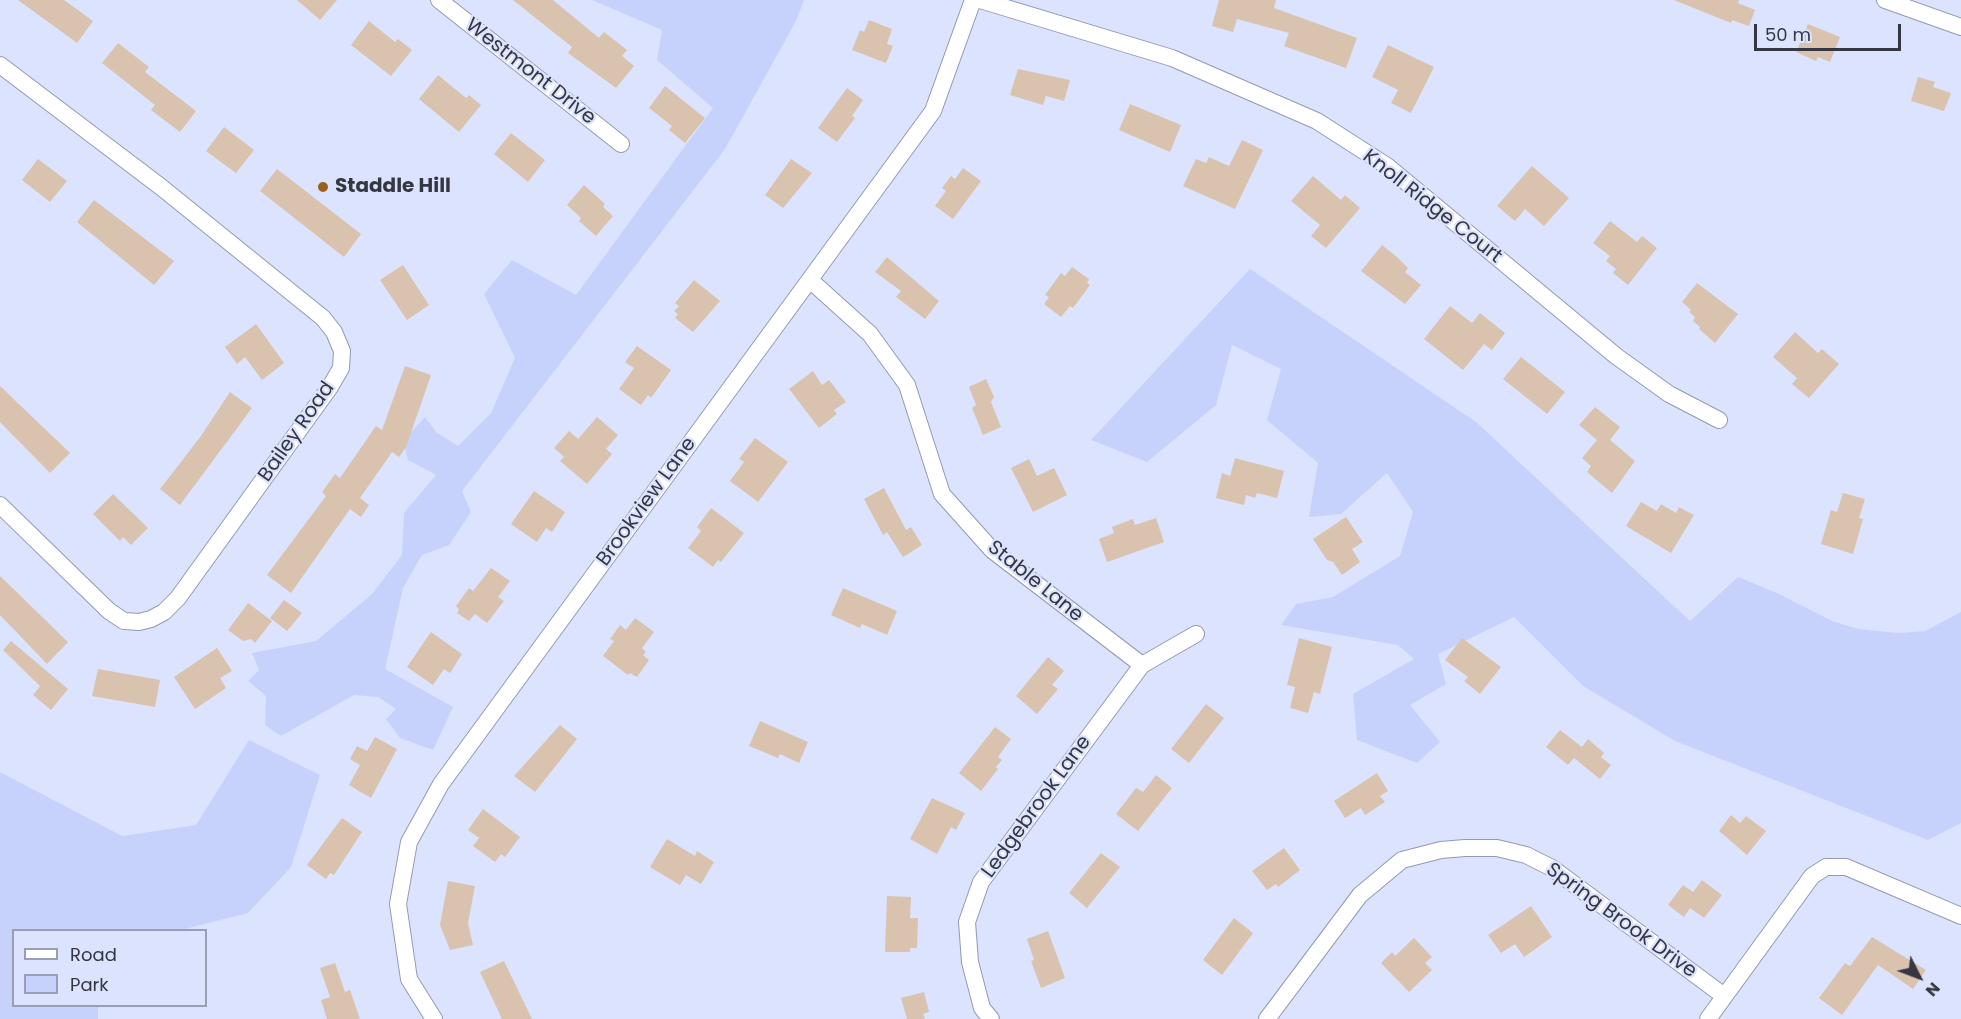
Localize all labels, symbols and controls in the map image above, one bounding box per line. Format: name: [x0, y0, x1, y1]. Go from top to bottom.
scale bar: [1757, 12, 1904, 50]
street label: Westmont Drive: [460, 14, 600, 130]
text: 50 m: [1765, 22, 1811, 47]
street label: Knoll Ridge Court: [1357, 145, 1507, 269]
place label: Staddle Hill: [335, 175, 451, 199]
marker: Staddle Hill: [316, 180, 330, 194]
street label: Bailey Road: [254, 377, 340, 487]
street label: Brookview Lane: [592, 433, 702, 571]
street label: Stable Lane: [982, 536, 1088, 628]
street label: Ledgebrook Lane: [977, 731, 1097, 883]
street label: Spring Brook Drive: [1541, 858, 1701, 984]
legend: [12, 929, 207, 1007]
text: Road: [70, 942, 117, 967]
north arrow: [1889, 947, 1949, 1007]
text: Park: [70, 972, 109, 997]
text: N: [1920, 977, 1945, 1002]

